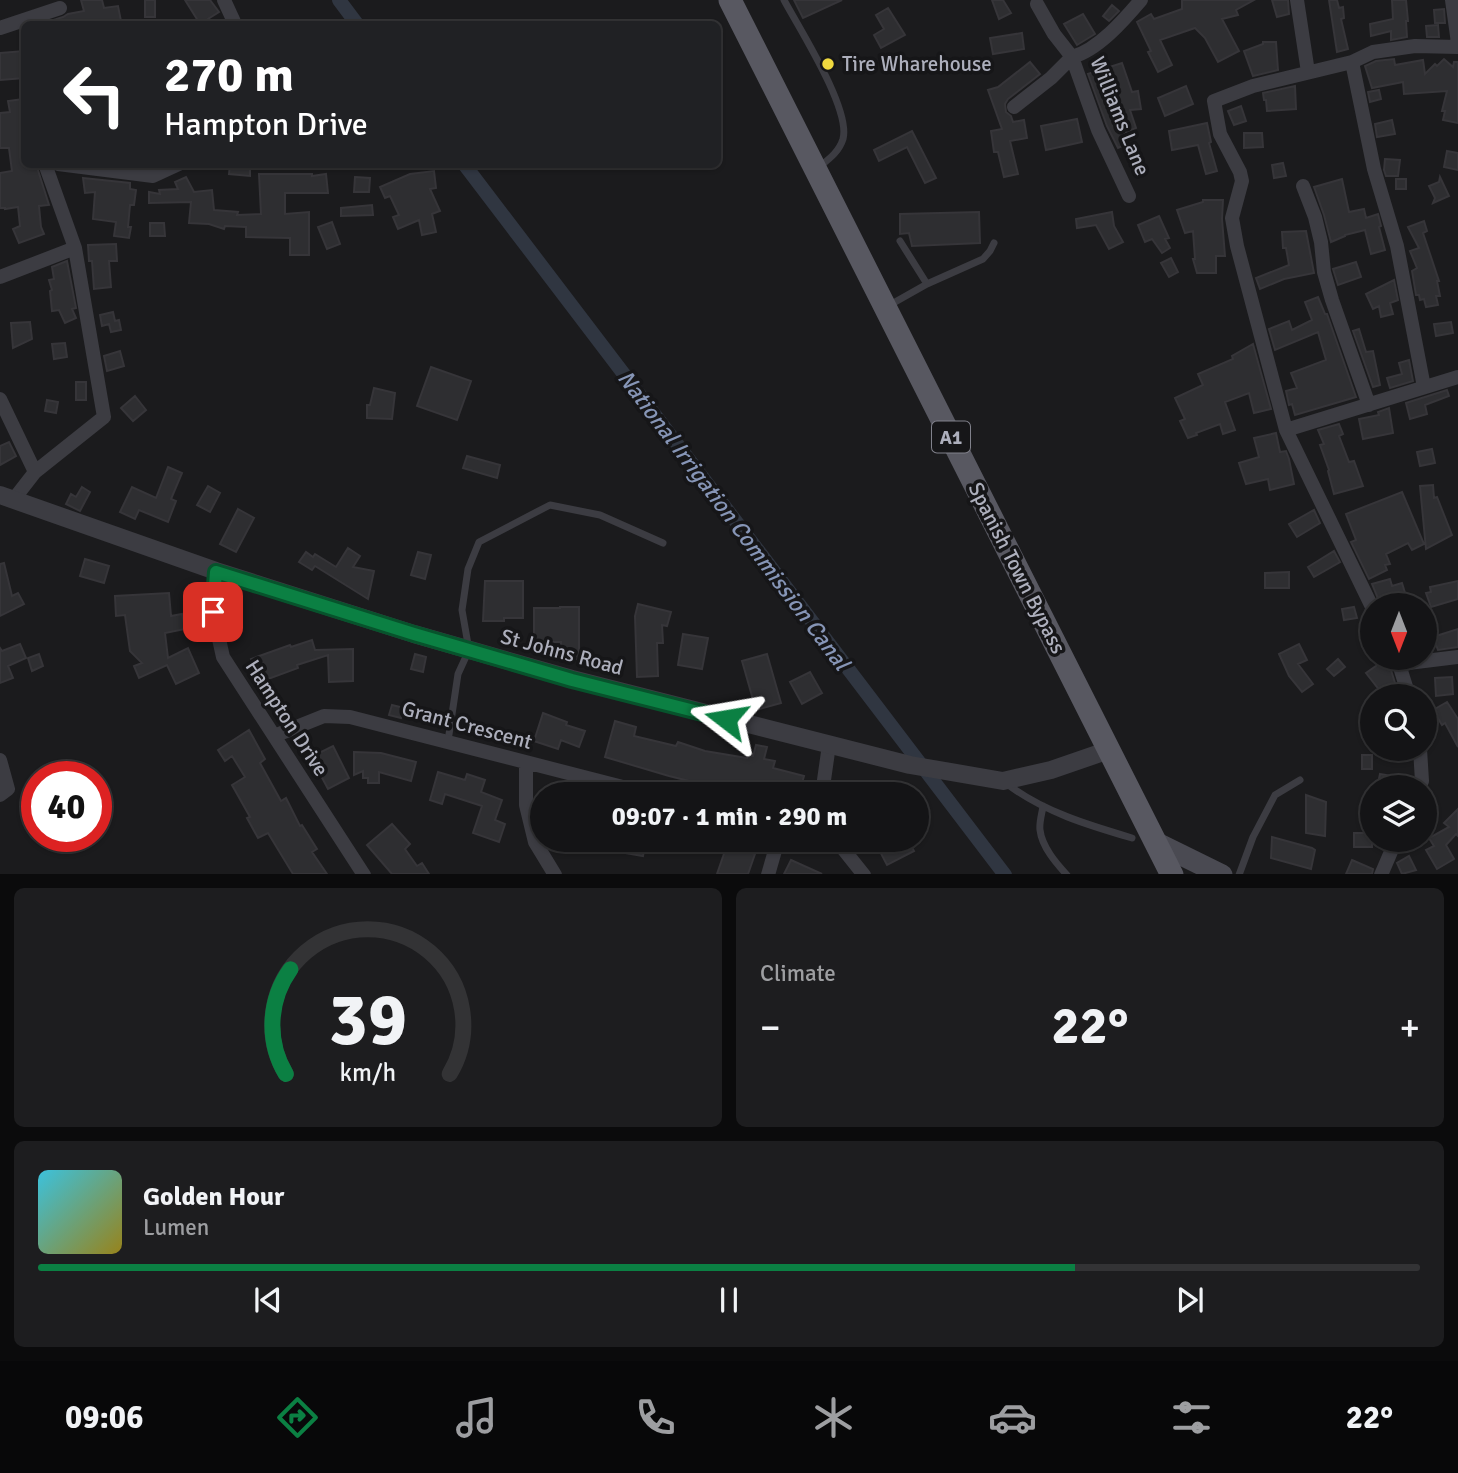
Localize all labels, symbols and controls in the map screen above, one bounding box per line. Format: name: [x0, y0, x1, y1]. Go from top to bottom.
text: 270 m: [164, 45, 294, 105]
icon: left: [49, 49, 140, 140]
place label: Tire Wharehouse: [842, 51, 992, 77]
street label: Williams Lane: [1084, 53, 1156, 179]
marker: Tire Wharehouse: [820, 56, 836, 72]
text: Hampton Drive: [164, 105, 368, 144]
water label: National Irrigation Commission Canal: [611, 365, 857, 678]
road number: A1: [932, 422, 970, 452]
street label: Spanish Town Bypass: [963, 478, 1071, 658]
pin: [183, 582, 243, 642]
icon: arrive: [194, 593, 232, 631]
north arrow: [1360, 593, 1437, 670]
map controls: [1360, 593, 1437, 852]
street label: St Johns Road: [498, 623, 626, 681]
street label: Hampton Drive: [240, 655, 334, 781]
position arrow: [689, 682, 763, 756]
button: search: [1360, 684, 1437, 761]
street label: Grant Crescent: [399, 695, 535, 755]
speed limit sign: 40: [21, 761, 112, 852]
button: layers: [1360, 775, 1437, 852]
text: 09:07 · 1 min · 290 m: [612, 801, 847, 833]
text: Climate: [760, 959, 836, 988]
text: 39: [329, 976, 407, 1065]
text: 22°: [1052, 994, 1128, 1058]
text: −: [760, 1004, 781, 1051]
text: +: [1399, 1004, 1420, 1051]
text: km/h: [340, 1056, 396, 1087]
text: Golden Hour: [143, 1181, 284, 1213]
text: Lumen: [143, 1213, 209, 1242]
icon: previous: [249, 1281, 287, 1319]
icon: pause: [710, 1281, 748, 1319]
icon: next: [1171, 1281, 1209, 1319]
icon: directions: [273, 1393, 322, 1442]
icon: music: [452, 1393, 501, 1442]
icon: phone: [631, 1393, 680, 1442]
icon: climate: [809, 1393, 858, 1442]
icon: car: [988, 1393, 1037, 1442]
icon: filters: [1167, 1393, 1216, 1442]
text: 09:06: [65, 1398, 143, 1437]
text: 22°: [1346, 1398, 1393, 1437]

